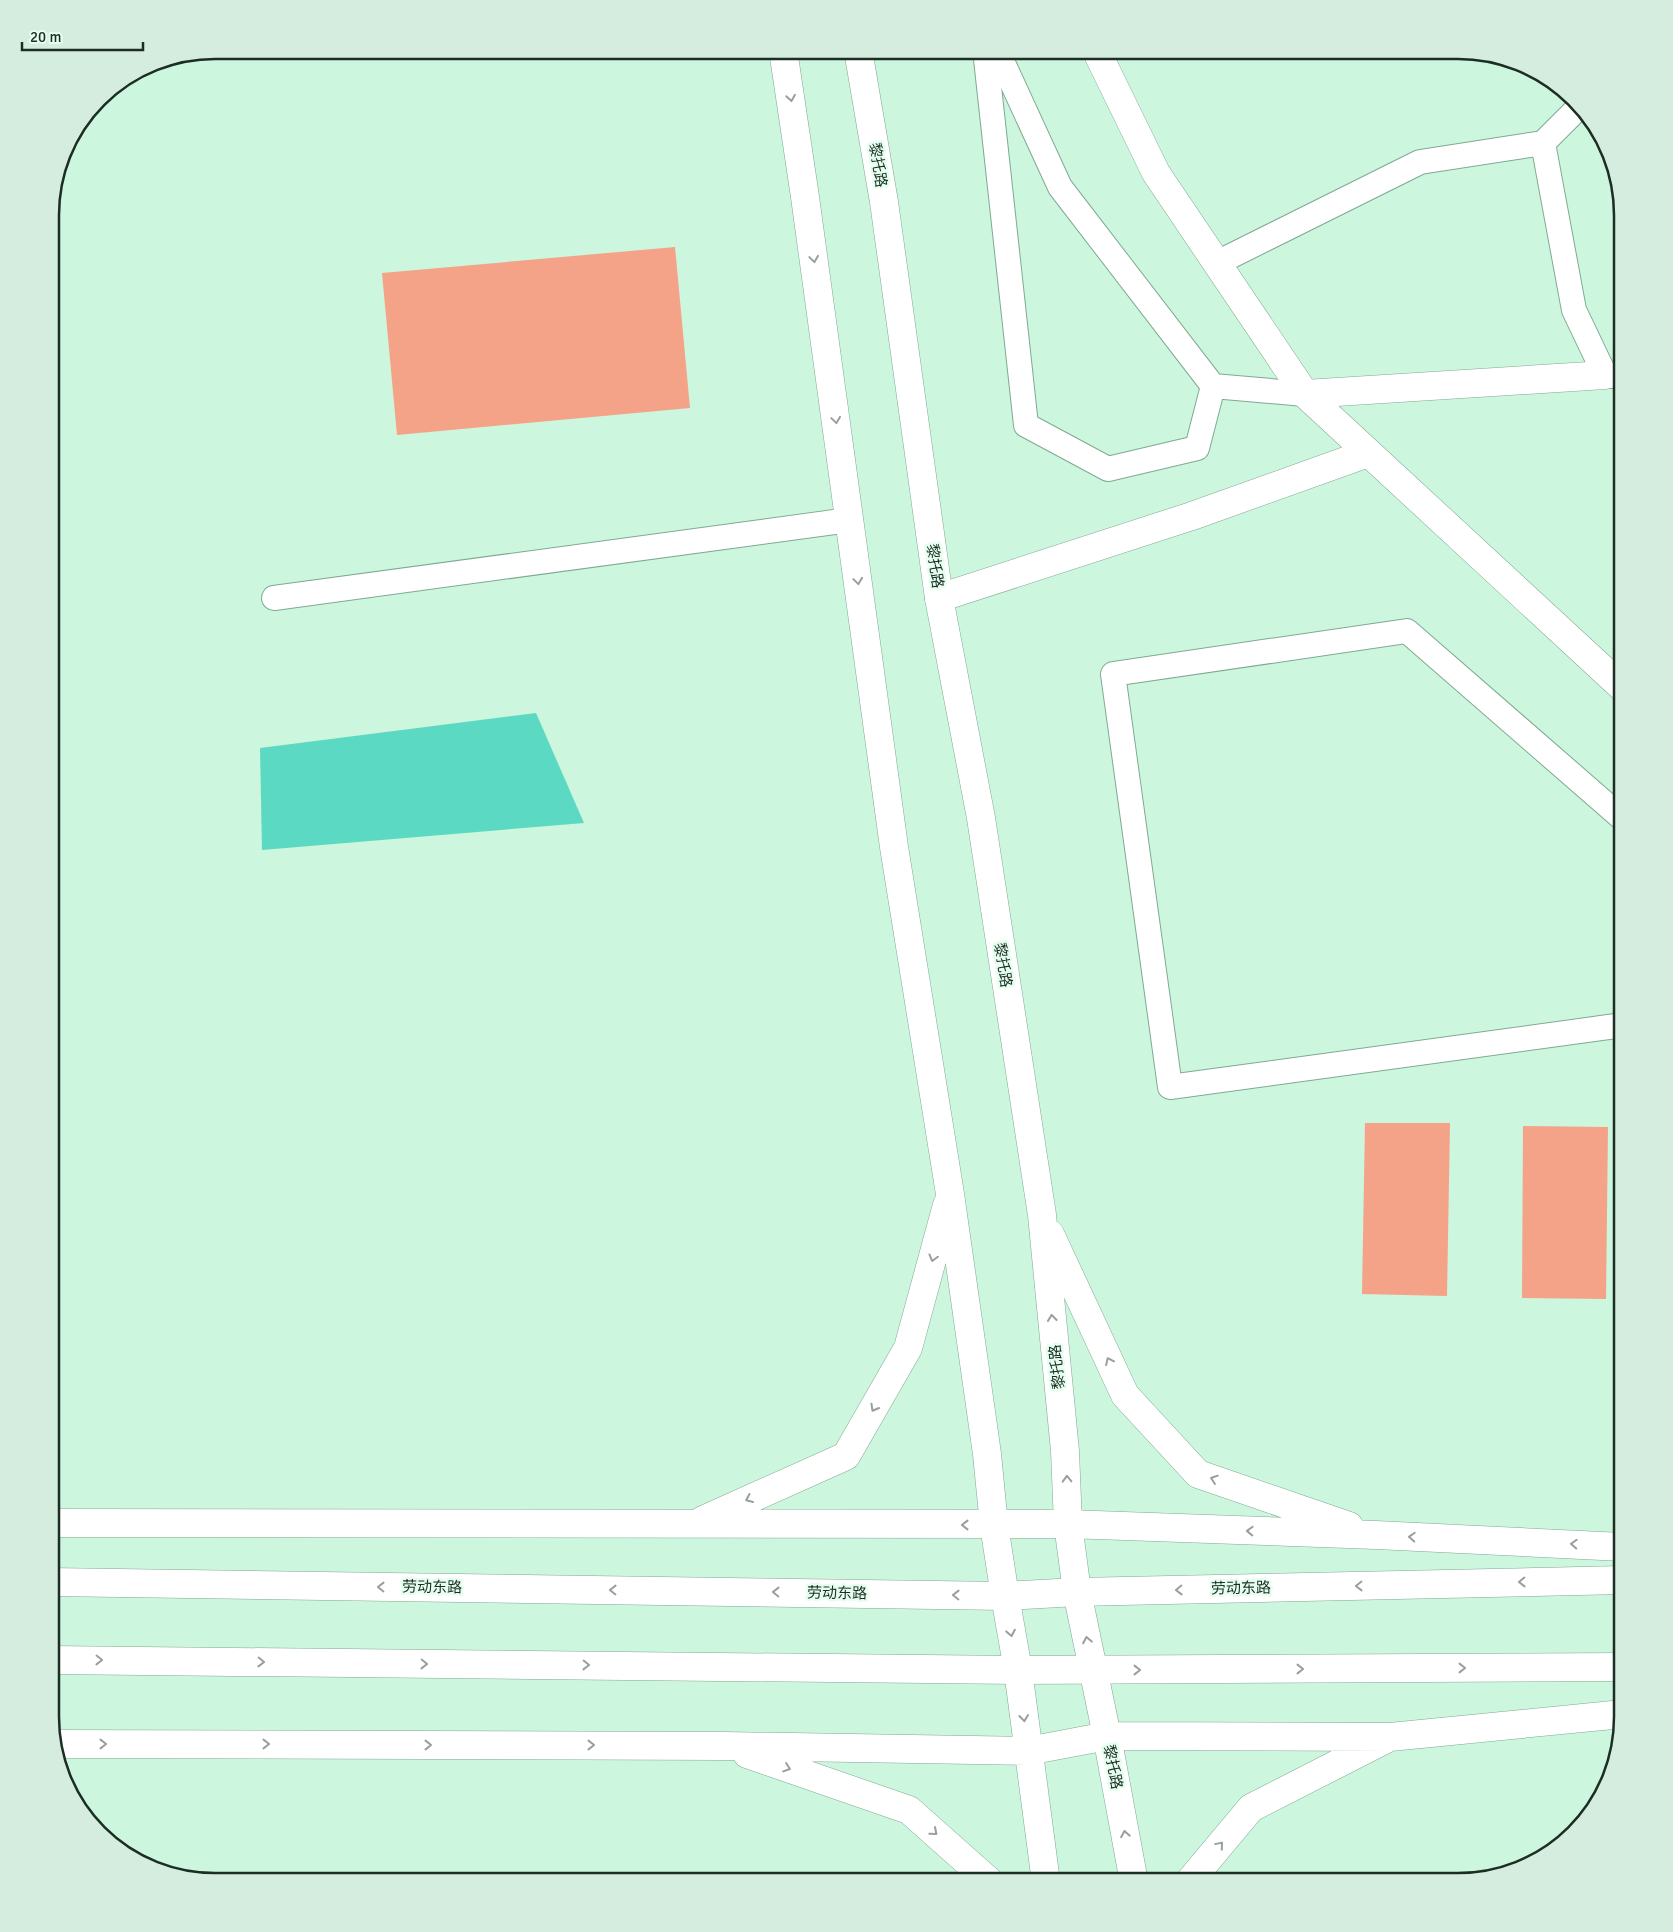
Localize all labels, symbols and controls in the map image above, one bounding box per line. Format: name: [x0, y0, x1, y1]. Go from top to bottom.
scale bar: [22, 20, 144, 52]
text: 20 m: [30, 28, 61, 46]
one-way arrow: [785, 94, 795, 103]
street label: 黎托路: [866, 141, 890, 189]
one-way arrow: [808, 255, 819, 263]
one-way arrow: [830, 417, 841, 425]
street label: 黎托路: [923, 542, 947, 590]
one-way arrow: [852, 578, 863, 586]
street label: 黎托路: [991, 941, 1015, 989]
one-way arrow: [928, 1253, 939, 1262]
one-way arrow: [1047, 1313, 1058, 1321]
street label: 黎托路: [1046, 1344, 1068, 1390]
one-way arrow: [1105, 1357, 1115, 1366]
one-way arrow: [870, 1402, 880, 1411]
one-way arrow: [1061, 1475, 1072, 1483]
one-way arrow: [1211, 1475, 1219, 1485]
one-way arrow: [745, 1493, 754, 1504]
one-way arrow: [960, 1520, 968, 1530]
one-way arrow: [1245, 1525, 1253, 1536]
one-way arrow: [1408, 1531, 1416, 1542]
one-way arrow: [1570, 1539, 1578, 1550]
street label: 劳动东路: [402, 1577, 462, 1597]
one-way arrow: [1518, 1577, 1526, 1587]
street label: 劳动东路: [1211, 1578, 1271, 1598]
one-way arrow: [377, 1581, 385, 1592]
one-way arrow: [1355, 1581, 1363, 1591]
street label: 劳动东路: [807, 1583, 867, 1603]
one-way arrow: [1175, 1584, 1183, 1595]
one-way arrow: [609, 1585, 617, 1595]
one-way arrow: [772, 1587, 780, 1597]
one-way arrow: [952, 1590, 960, 1600]
one-way arrow: [1006, 1628, 1016, 1637]
one-way arrow: [1082, 1636, 1093, 1645]
one-way arrow: [96, 1655, 103, 1665]
one-way arrow: [258, 1657, 266, 1667]
one-way arrow: [420, 1659, 428, 1669]
one-way arrow: [582, 1660, 590, 1670]
one-way arrow: [1458, 1663, 1466, 1673]
one-way arrow: [1296, 1664, 1304, 1674]
one-way arrow: [1134, 1665, 1141, 1675]
one-way arrow: [1018, 1714, 1029, 1722]
one-way arrow: [100, 1739, 107, 1749]
one-way arrow: [262, 1739, 270, 1749]
one-way arrow: [424, 1740, 432, 1750]
one-way arrow: [587, 1740, 595, 1750]
street label: 黎托路: [1100, 1743, 1126, 1791]
one-way arrow: [783, 1762, 791, 1772]
one-way arrow: [929, 1827, 938, 1836]
one-way arrow: [1121, 1830, 1131, 1838]
one-way arrow: [1215, 1841, 1224, 1850]

